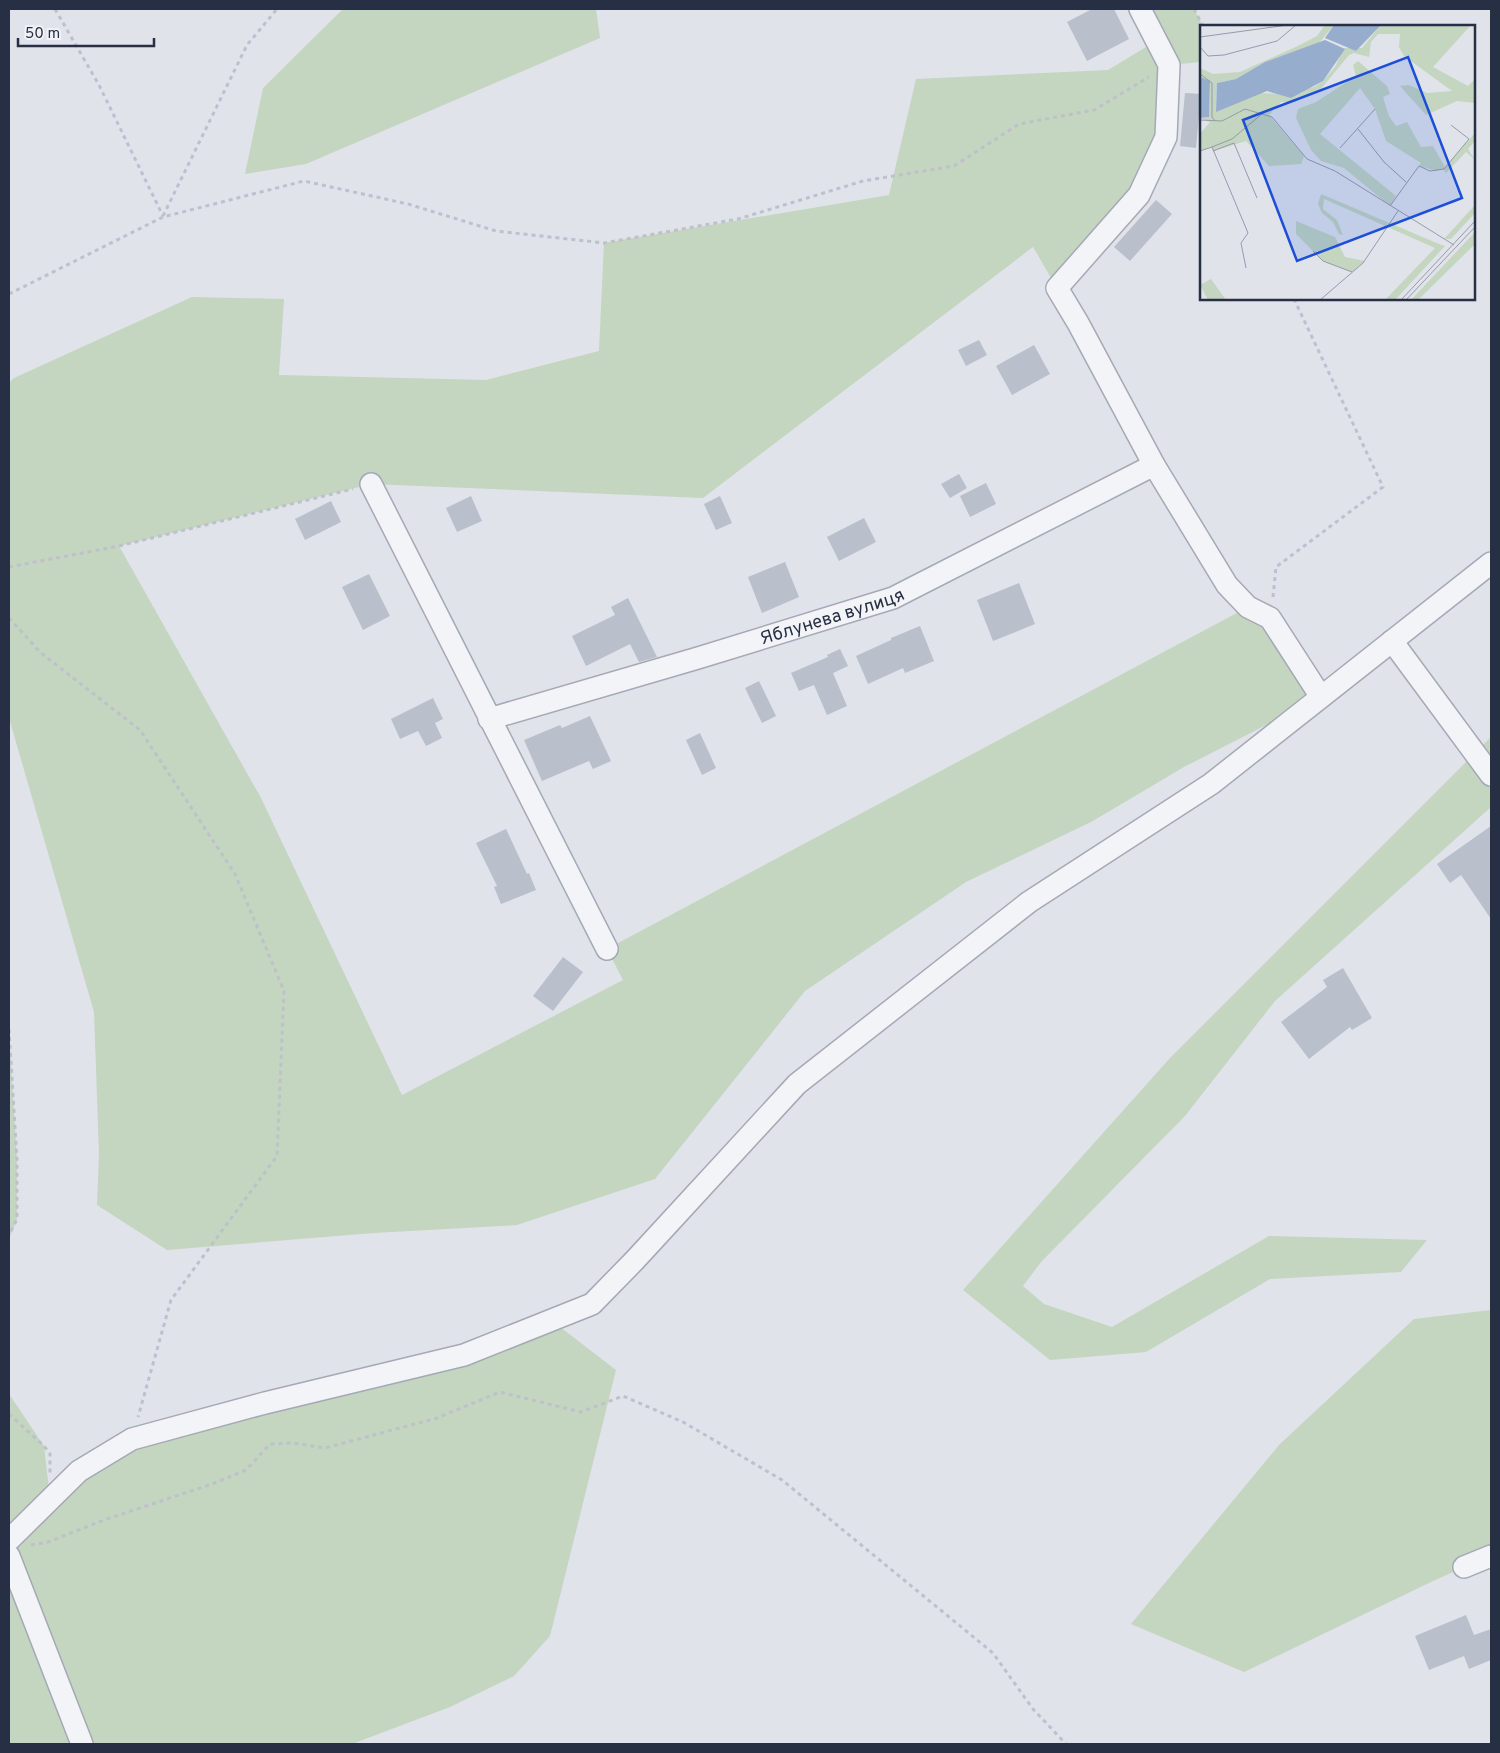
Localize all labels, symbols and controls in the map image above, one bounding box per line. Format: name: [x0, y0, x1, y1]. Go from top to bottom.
scale bar: [18, 15, 154, 47]
text: 50 m: [25, 25, 60, 44]
inset map: [1200, 25, 1475, 300]
street label: Яблунева вулиця: [757, 584, 909, 651]

